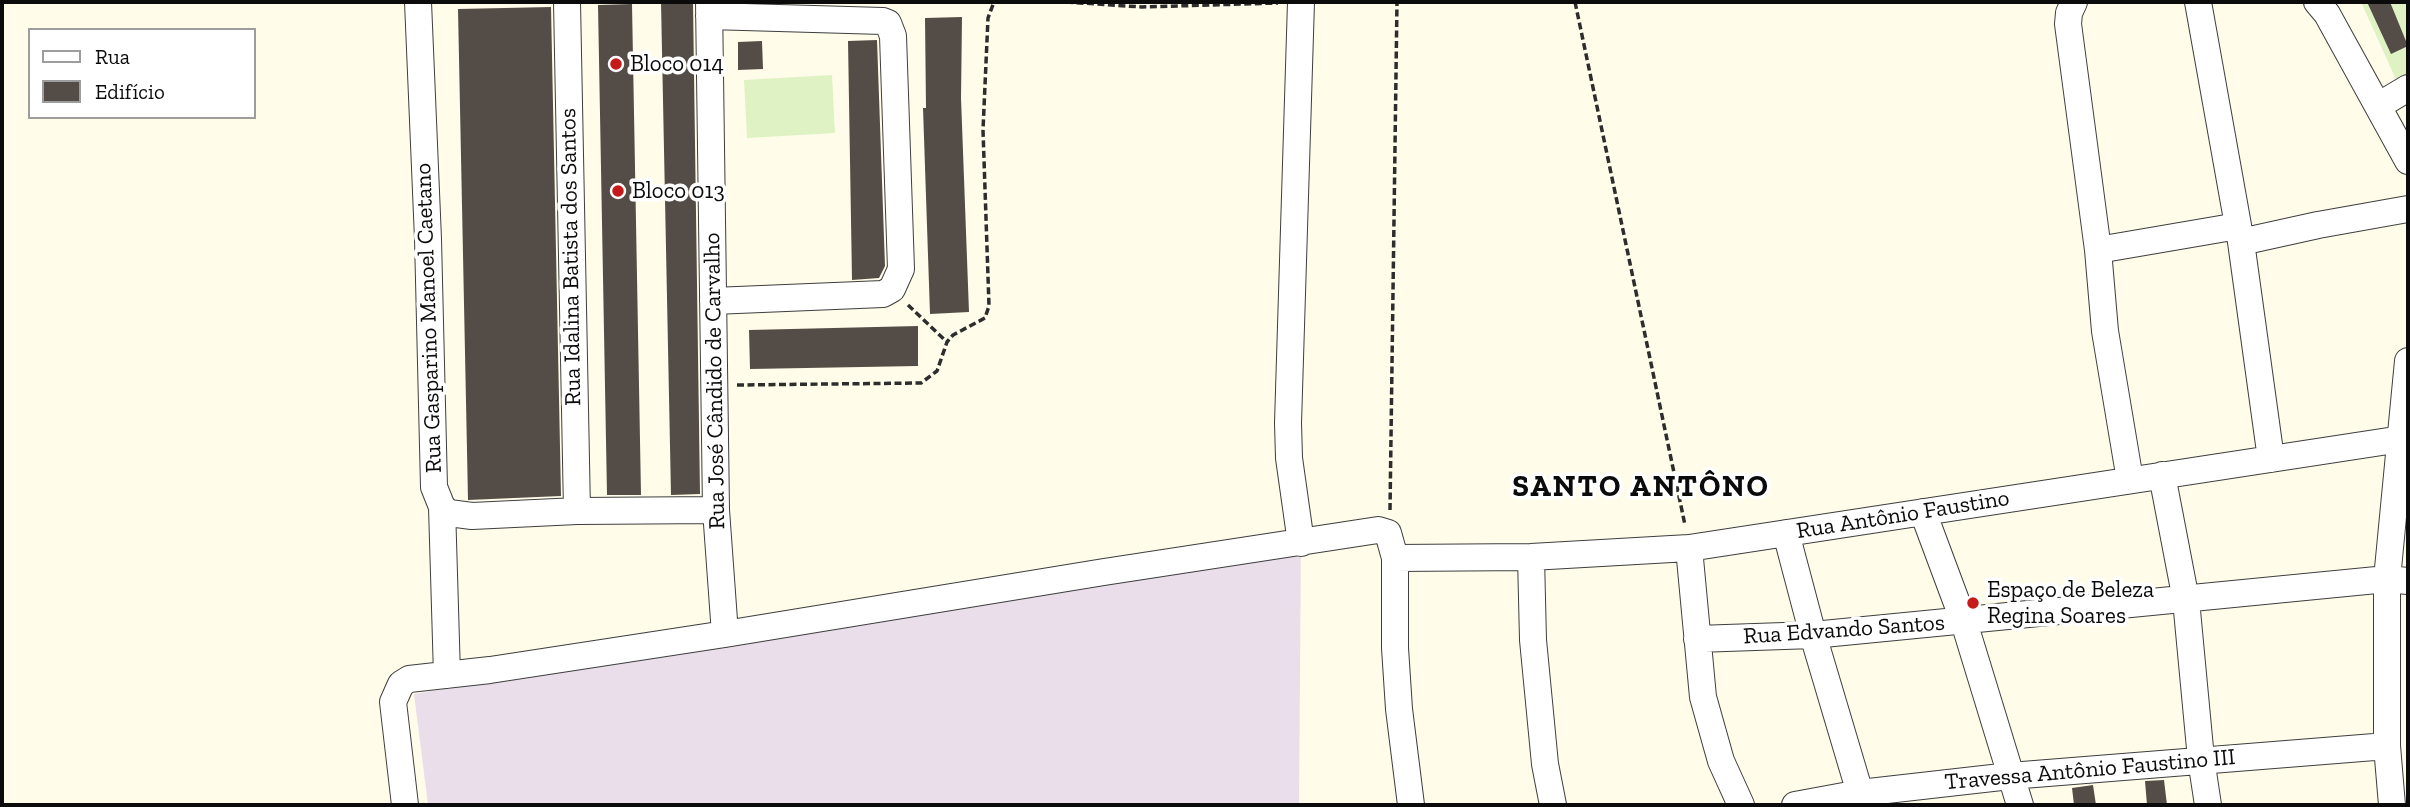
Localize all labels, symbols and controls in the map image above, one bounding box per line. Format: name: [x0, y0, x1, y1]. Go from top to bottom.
legend: [28, 28, 256, 119]
text: Rua: [95, 44, 130, 69]
place label: Bloco 014: [630, 50, 724, 78]
marker: Bloco 014: [608, 56, 624, 72]
text: Edifício: [95, 79, 165, 104]
street label: Rua Idalina Batista dos Santos: [555, 108, 587, 406]
street label: Rua Gasparino Manoel Caetano: [410, 162, 448, 474]
place label: Bloco 013: [632, 177, 725, 205]
marker: Bloco 013: [610, 183, 626, 199]
street label: Rua José Cândido de Carvalho: [699, 232, 731, 530]
district label: SANTO ANTÔNO: [1514, 469, 1768, 505]
street label: Rua Antônio Faustino: [1795, 485, 2011, 545]
place label: Espaço de Beleza Regina Soares: [1987, 576, 2154, 630]
marker: Espaço de Beleza Regina Soares: [1965, 595, 1981, 611]
street label: Rua Edvando Santos: [1742, 609, 1946, 651]
street label: Travessa Antônio Faustino III: [1943, 744, 2237, 796]

